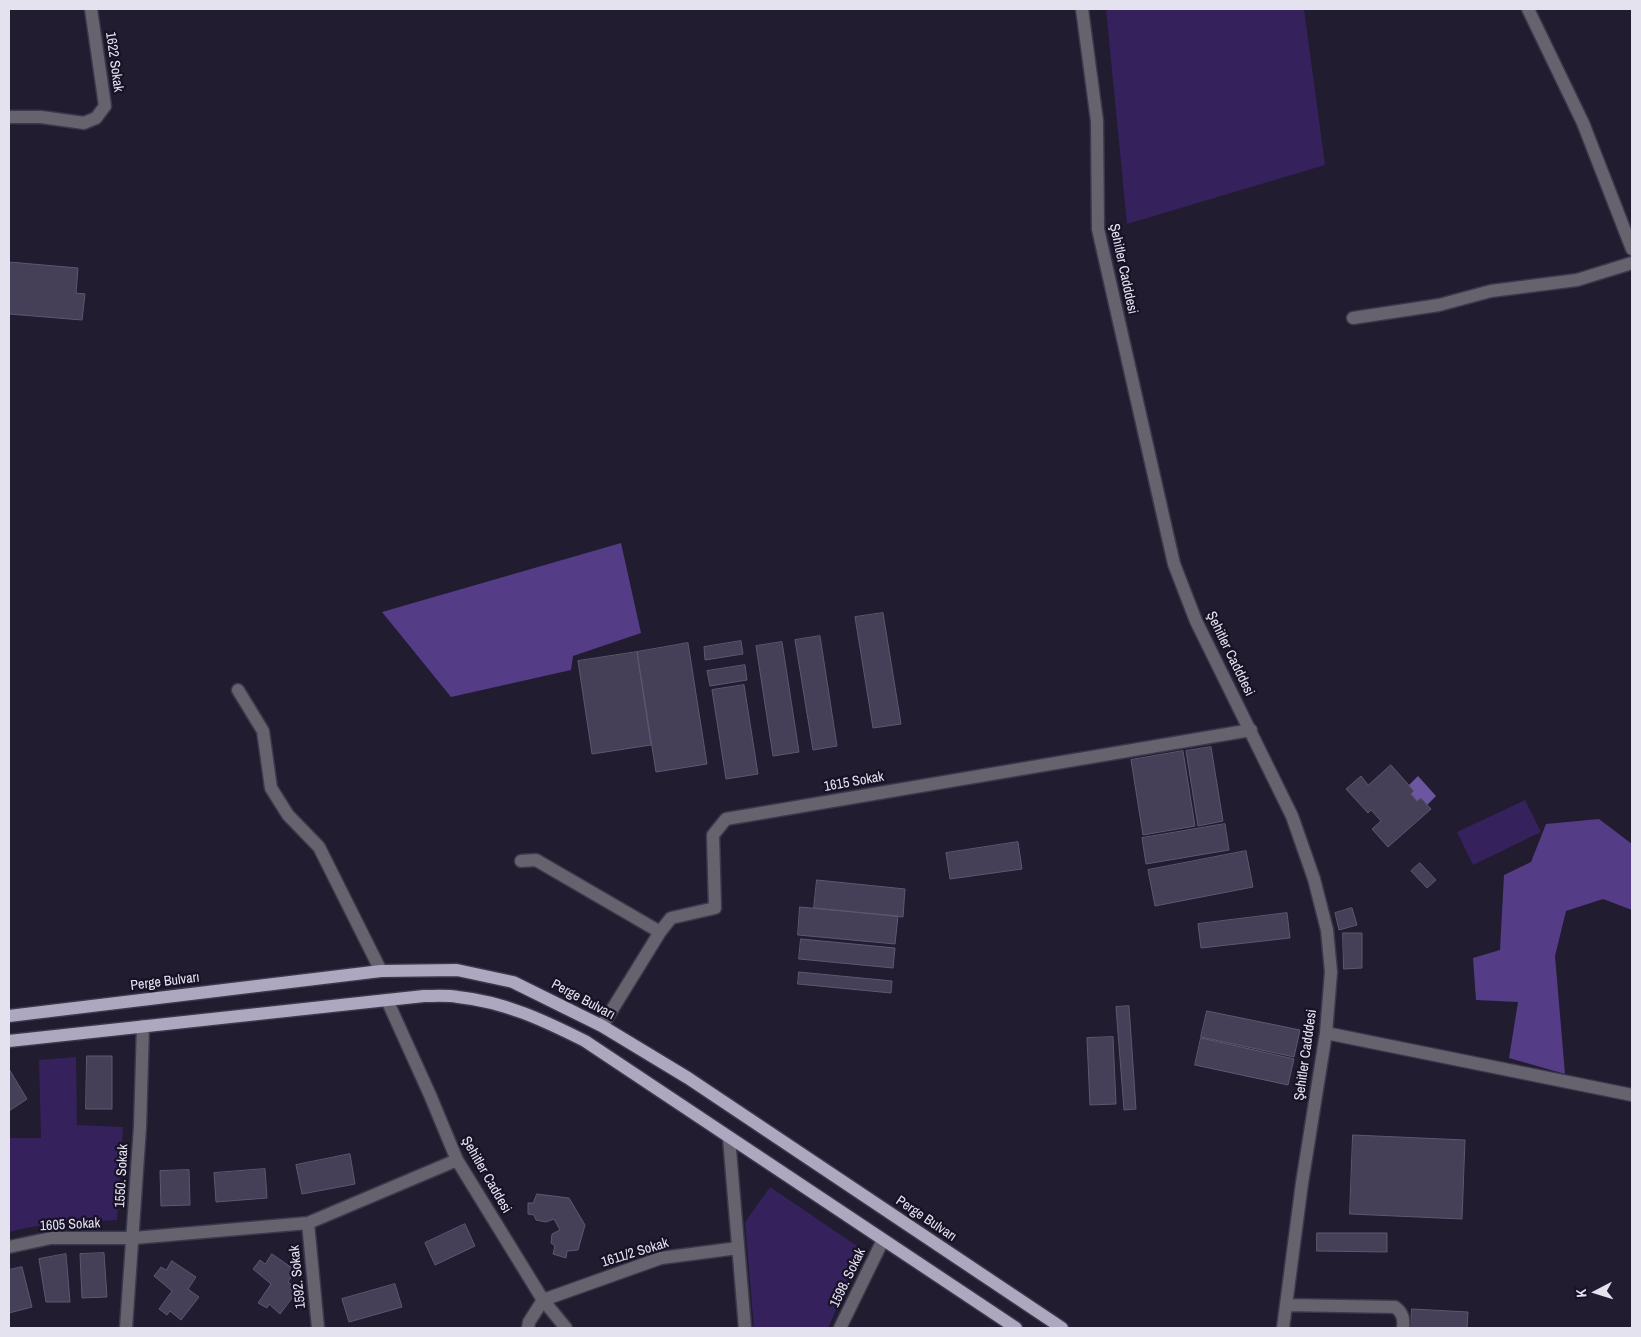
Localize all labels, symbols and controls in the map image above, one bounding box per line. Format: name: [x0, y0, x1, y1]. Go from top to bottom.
street label: 1622 Sokak: [101, 31, 127, 93]
street label: Şehitler Cadddesi: [1105, 222, 1141, 316]
street label: Şehitler Cadddesi: [1202, 609, 1258, 699]
street label: 1615 Sokak: [823, 768, 885, 796]
street label: Perge Bulvarı: [129, 969, 201, 995]
street label: Perge Bulvarı: [548, 976, 618, 1024]
street label: Şehitler Cadddesi: [1291, 1008, 1321, 1102]
street label: Şehitler Caddesi: [457, 1134, 515, 1216]
street label: 1550. Sokak: [112, 1144, 132, 1208]
street label: Perge Bulvarı: [892, 1193, 960, 1245]
street label: 1605 Sokak: [39, 1215, 101, 1235]
street label: 1611/2 Sokak: [599, 1235, 671, 1271]
street label: 1592. Sokak: [286, 1244, 310, 1310]
street label: 1598. Sokak: [826, 1246, 870, 1310]
north arrow: [1571, 1267, 1621, 1317]
text: K: [1572, 1288, 1590, 1298]

